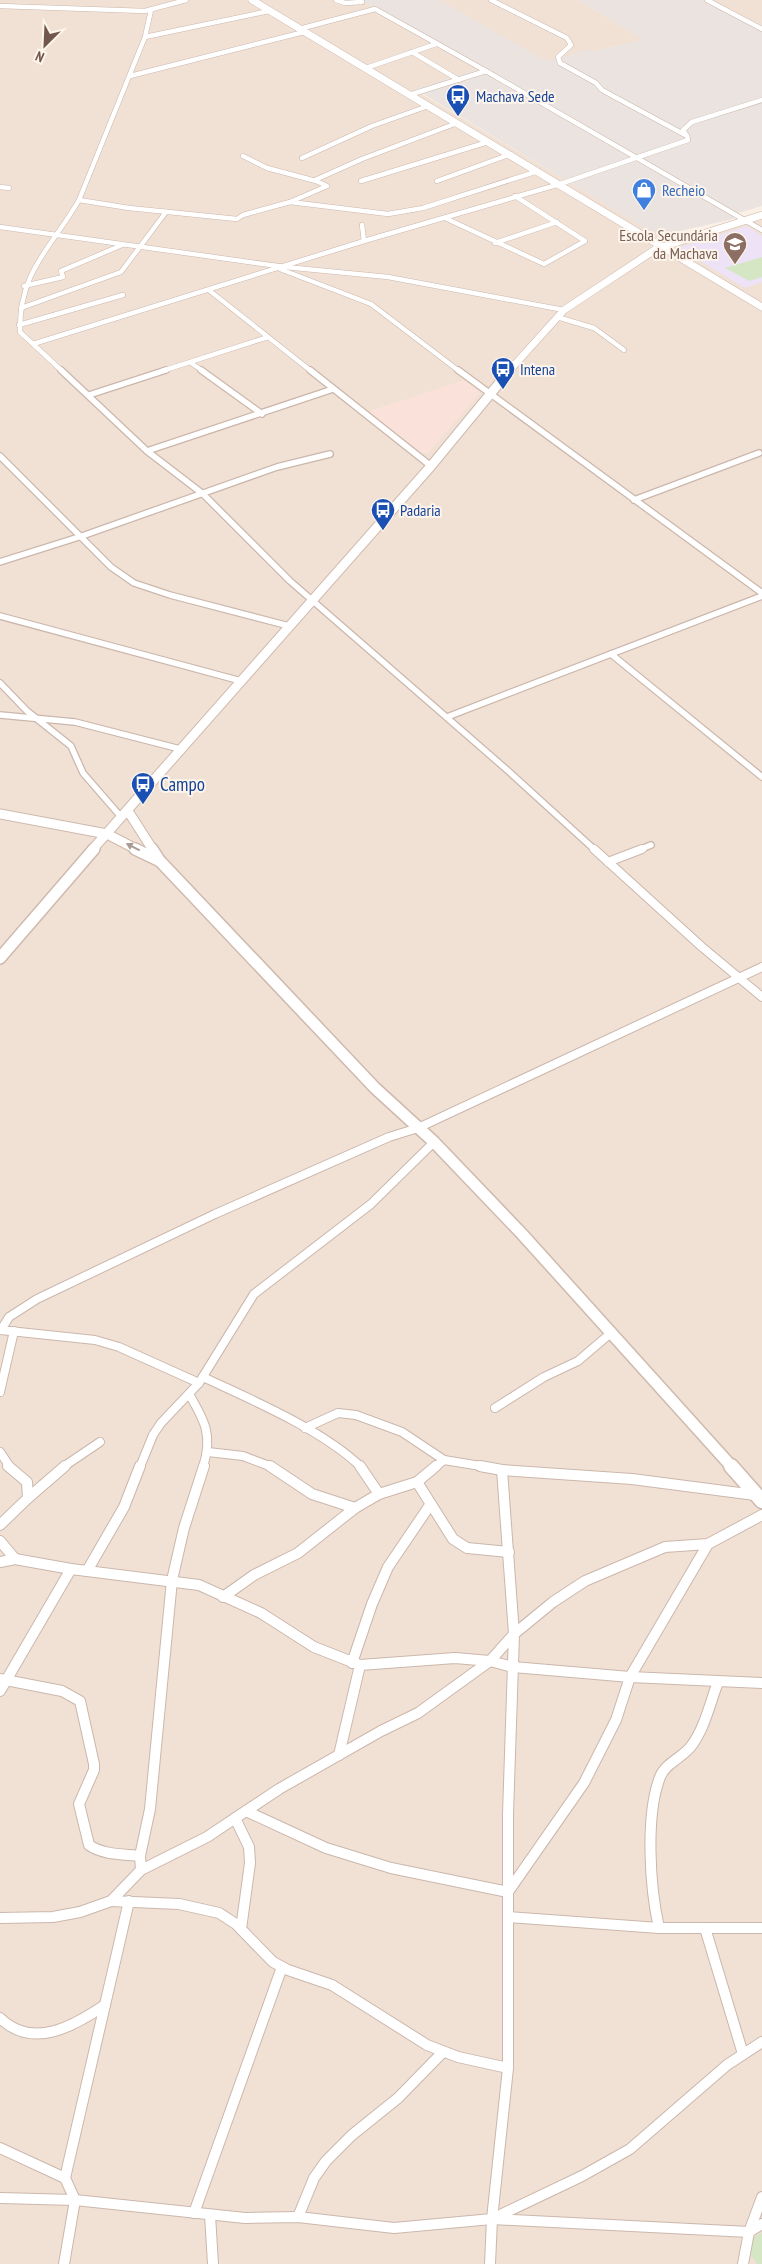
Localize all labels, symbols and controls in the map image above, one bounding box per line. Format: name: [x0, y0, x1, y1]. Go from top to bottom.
north arrow: [20, 20, 70, 70]
text: N: [33, 47, 47, 67]
bus stop icon: Machava Sede: [445, 83, 471, 117]
place label: Machava Sede: [476, 86, 555, 106]
shop icon: Recheio: [631, 177, 657, 211]
place label: Recheio: [662, 180, 705, 200]
place label: Escola Secundária da Machava: [619, 225, 718, 263]
school or university icon: Escola Secundária da Machava: [722, 231, 748, 265]
bus stop icon: Intena: [490, 356, 516, 390]
place label: Intena: [520, 359, 555, 379]
bus stop icon: Padaria: [370, 497, 396, 531]
place label: Padaria: [400, 500, 441, 520]
bus stop icon: Campo: [130, 771, 156, 805]
place label: Campo: [160, 772, 205, 796]
one-way arrow: [126, 843, 140, 851]

